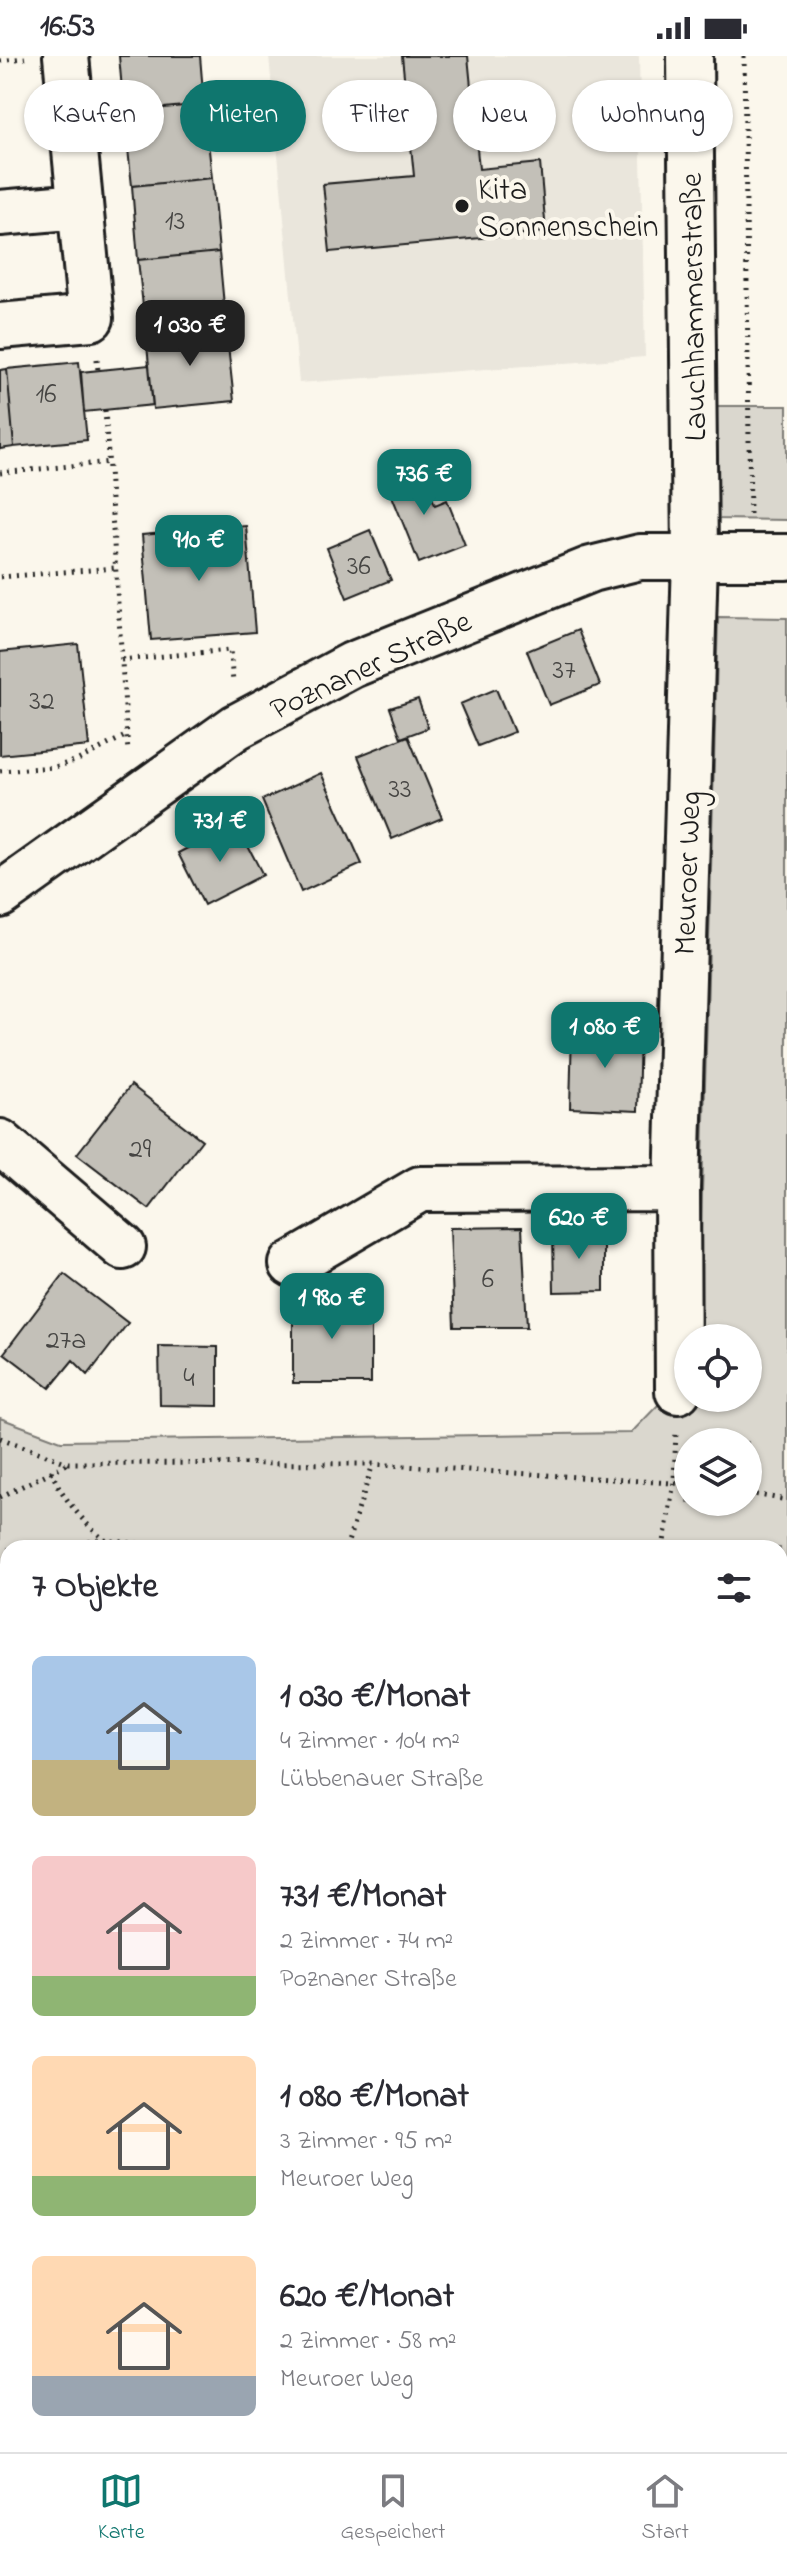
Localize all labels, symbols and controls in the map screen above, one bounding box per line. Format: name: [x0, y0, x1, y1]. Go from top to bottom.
text: 16:53: [40, 6, 95, 50]
chip: Kaufen: [24, 80, 164, 152]
chip: Mieten: [180, 80, 306, 152]
chip: Filter: [322, 80, 437, 152]
chip: Neu: [453, 80, 556, 152]
chip: Wohnung: [572, 80, 733, 152]
place label: Kita Sonnenschein: [478, 168, 658, 252]
street label: Lauchhammerstraße: [670, 172, 721, 442]
marker: Kita Sonnenschein: [453, 197, 471, 215]
house number: 13: [165, 202, 185, 243]
pin: 1 030 €: [116, 300, 264, 368]
text: 1 030 €: [154, 307, 226, 345]
house number: 16: [35, 375, 57, 416]
pin: 736 €: [368, 449, 480, 517]
text: 736 €: [395, 456, 453, 494]
pin: 910 €: [143, 515, 255, 583]
text: 910 €: [173, 522, 225, 560]
house number: 36: [347, 547, 371, 588]
street label: Poznaner Straße: [263, 600, 480, 734]
house number: 37: [552, 651, 576, 692]
house number: 32: [29, 682, 55, 723]
house number: 33: [388, 770, 412, 811]
street label: Meuroer Weg: [663, 790, 716, 956]
pin: 731 €: [164, 796, 276, 864]
text: 731 €: [193, 803, 247, 841]
pin: 1 080 €: [531, 1002, 679, 1070]
text: 1 080 €: [569, 1009, 641, 1047]
house number: 29: [129, 1130, 152, 1171]
pin: 620 €: [523, 1193, 635, 1261]
text: 620 €: [549, 1200, 609, 1238]
house number: 6: [482, 1260, 494, 1301]
pin: 1 980 €: [258, 1273, 406, 1341]
text: 1 980 €: [298, 1280, 366, 1318]
house number: 27a: [46, 1321, 86, 1362]
map controls: [674, 1324, 762, 1516]
button: locate: [674, 1324, 762, 1412]
house number: 4: [183, 1359, 195, 1400]
button: layers: [674, 1428, 762, 1516]
text: 7 Objekte: [32, 1563, 158, 1613]
icon: filters: [712, 1566, 756, 1610]
text: 1 030 €/Monat: [280, 1673, 470, 1723]
icon: home: [96, 1688, 192, 1784]
text: 4 Zimmer · 104 m²: [280, 1723, 460, 1761]
text: Lübbenauer Straße: [280, 1761, 483, 1799]
text: 731 €/Monat: [280, 1873, 446, 1923]
icon: home: [96, 1888, 192, 1984]
text: 2 Zimmer · 74 m²: [280, 1923, 453, 1961]
text: Poznaner Straße: [280, 1961, 457, 1999]
text: 1 080 €/Monat: [280, 2073, 469, 2123]
icon: home: [96, 2088, 192, 2184]
text: 3 Zimmer · 95 m²: [280, 2123, 452, 2161]
text: Meuroer Weg: [280, 2161, 414, 2199]
text: 620 €/Monat: [280, 2273, 454, 2323]
icon: home: [96, 2288, 192, 2384]
text: 2 Zimmer · 58 m²: [280, 2323, 457, 2361]
text: Meuroer Weg: [280, 2361, 414, 2399]
tab: Karte: [98, 2469, 145, 2549]
tab: Gespeichert: [341, 2469, 445, 2549]
tab: Start: [641, 2469, 689, 2549]

